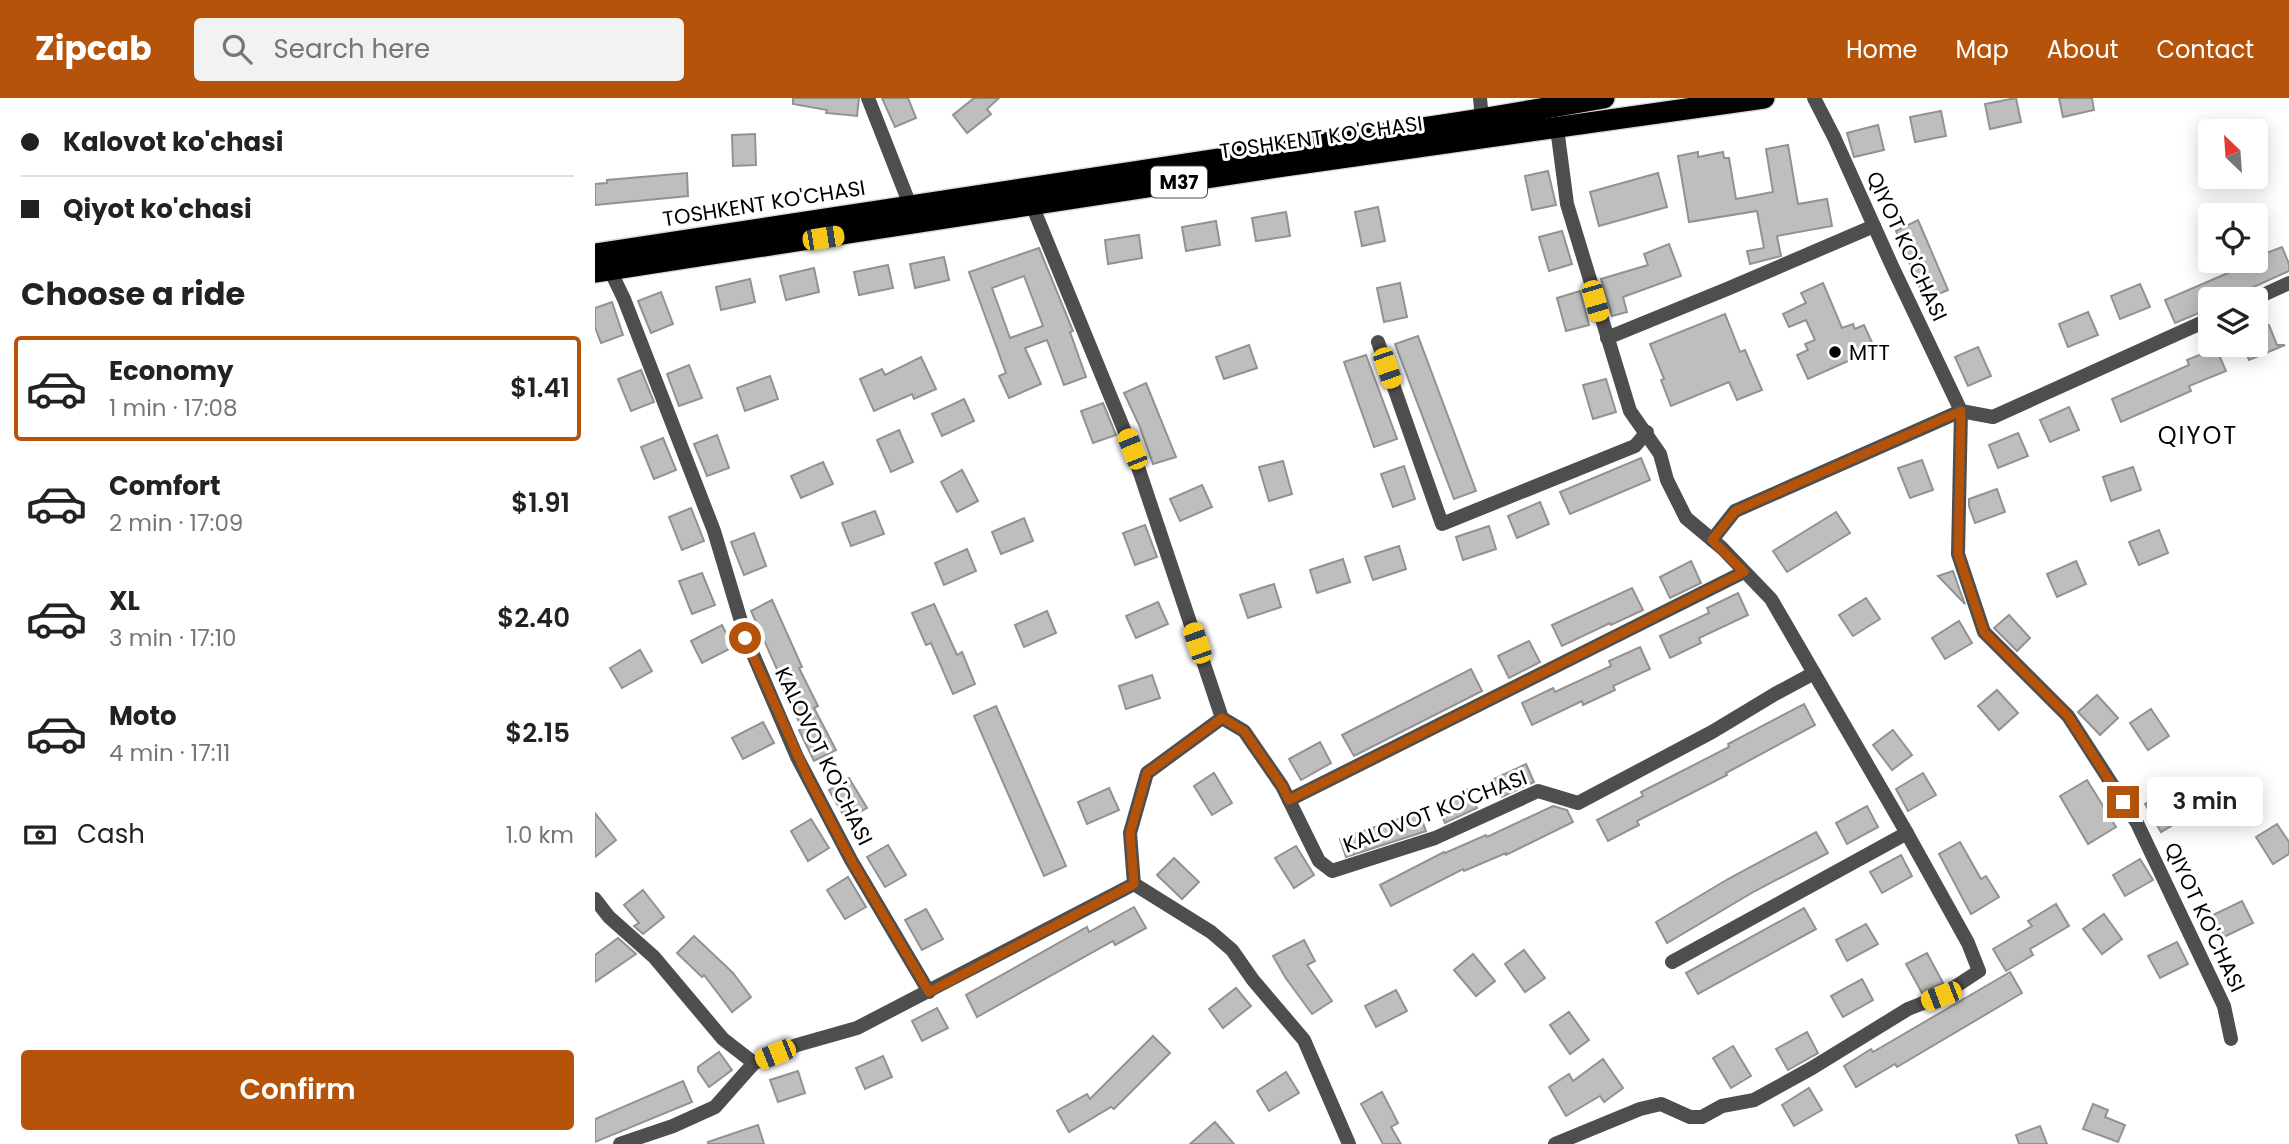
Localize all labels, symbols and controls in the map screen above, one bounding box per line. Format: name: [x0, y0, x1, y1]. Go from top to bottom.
search box: [194, 18, 684, 81]
text: Zipcab: [35, 25, 152, 72]
icon: search: [218, 30, 256, 68]
text: Search here: [274, 31, 430, 67]
text: Home: [1846, 33, 1918, 66]
text: Map: [1956, 33, 2009, 66]
text: About: [2047, 33, 2118, 66]
text: Contact: [2156, 33, 2254, 66]
street label: TOSHKENT KO'CHASI: [1218, 108, 1424, 166]
north arrow: [2198, 119, 2268, 189]
map controls: [2198, 119, 2268, 357]
text: Kalovot ko'chasi: [63, 124, 283, 160]
road number: M37: [1151, 166, 1207, 198]
street label: QIYOT KO'CHASI: [1860, 166, 1954, 326]
street label: TOSHKENT KO'CHASI: [661, 173, 867, 233]
text: Qiyot ko'chasi: [63, 191, 252, 227]
button: locate: [2198, 203, 2268, 273]
car: [801, 224, 846, 252]
text: Choose a ride: [21, 271, 245, 316]
car: [1580, 278, 1611, 324]
button: layers: [2198, 287, 2268, 357]
place label: MTT: [1849, 338, 1890, 367]
marker: MTT: [1827, 344, 1843, 360]
car: [1371, 345, 1404, 391]
text: Economy: [109, 353, 233, 389]
icon: car: [25, 357, 88, 420]
text: $1.41: [510, 370, 570, 406]
text: 1 min · 17:08: [109, 392, 238, 424]
district label: QIYOT: [2158, 419, 2238, 452]
car: [1115, 426, 1150, 472]
text: Comfort: [109, 468, 221, 504]
icon: car: [25, 472, 88, 535]
text: $1.91: [511, 485, 570, 521]
text: 2 min · 17:09: [109, 507, 243, 539]
text: XL: [109, 583, 140, 619]
icon: car: [25, 587, 88, 650]
text: $2.40: [497, 600, 570, 636]
car: [1181, 620, 1214, 666]
text: 3 min · 17:10: [109, 622, 237, 654]
route start: [729, 622, 761, 654]
street label: KALOVOT KO'CHASI: [768, 662, 880, 850]
text: Moto: [109, 698, 177, 734]
icon: car: [25, 702, 88, 765]
text: $2.15: [505, 715, 570, 751]
text: 4 min · 17:11: [109, 737, 230, 769]
street label: KALOVOT KO'CHASI: [1339, 763, 1531, 859]
callout: 3 min: [2147, 778, 2263, 826]
text: 3 min: [2173, 785, 2237, 817]
route end: [2107, 786, 2139, 818]
icon: cash: [21, 816, 59, 854]
text: Cash: [77, 816, 145, 852]
text: 1.0 km: [506, 819, 574, 851]
street label: QIYOT KO'CHASI: [2158, 837, 2252, 997]
car: [1918, 979, 1965, 1013]
car: [752, 1036, 799, 1072]
button: Confirm: [21, 1050, 574, 1130]

